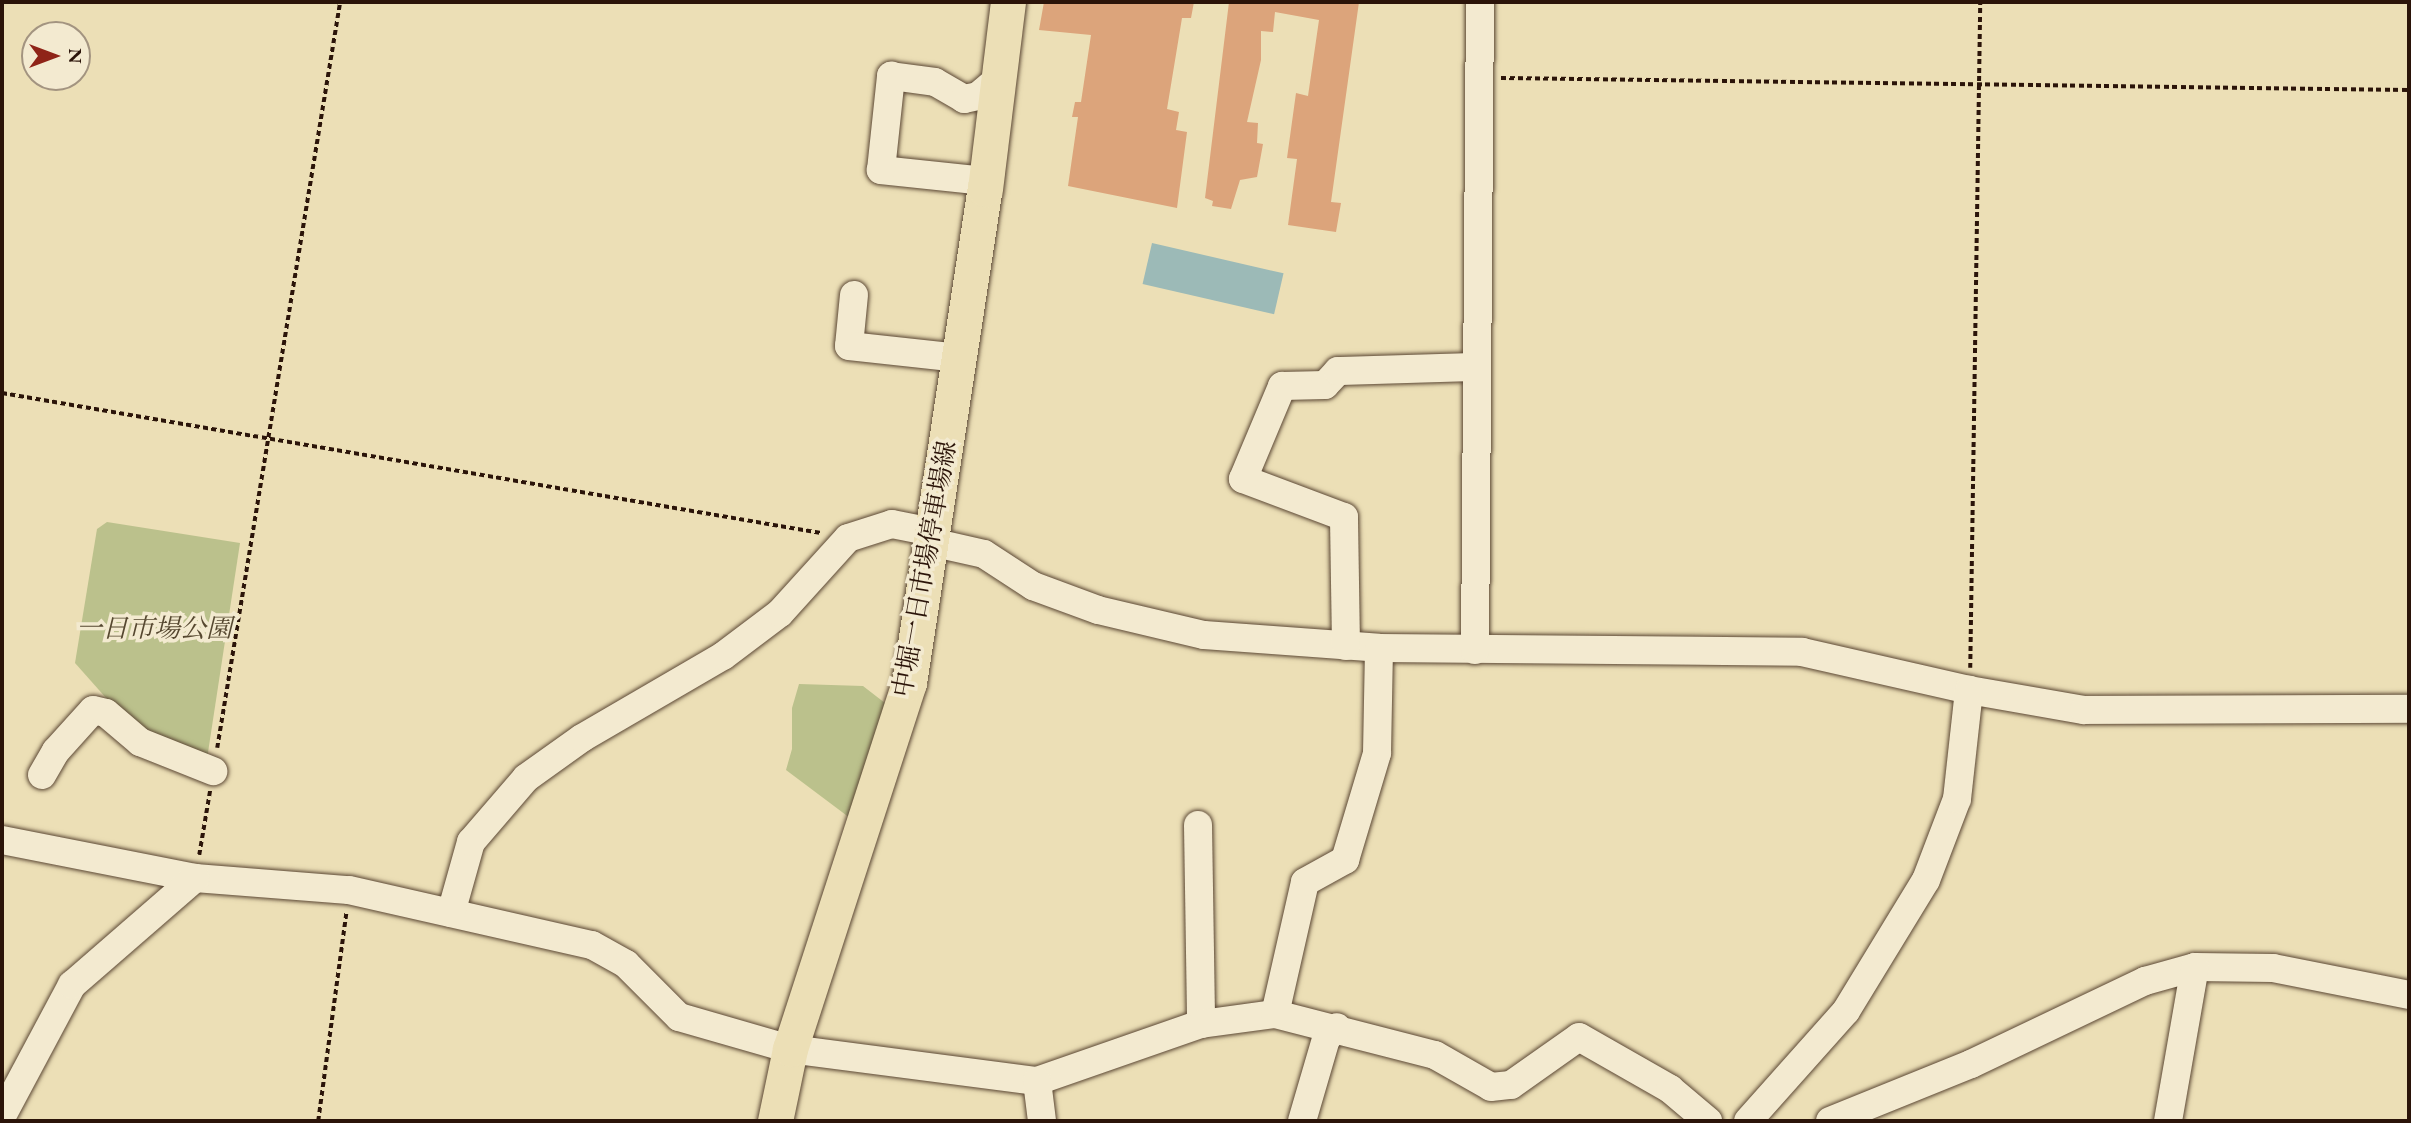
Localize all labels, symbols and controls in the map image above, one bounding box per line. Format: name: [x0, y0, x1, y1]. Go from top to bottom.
north arrow: [21, 21, 91, 91]
text: N: [63, 48, 88, 64]
street label: 中堀一日市場停車場線: [887, 438, 963, 700]
park label: 一日市場公園: [76, 613, 232, 645]

